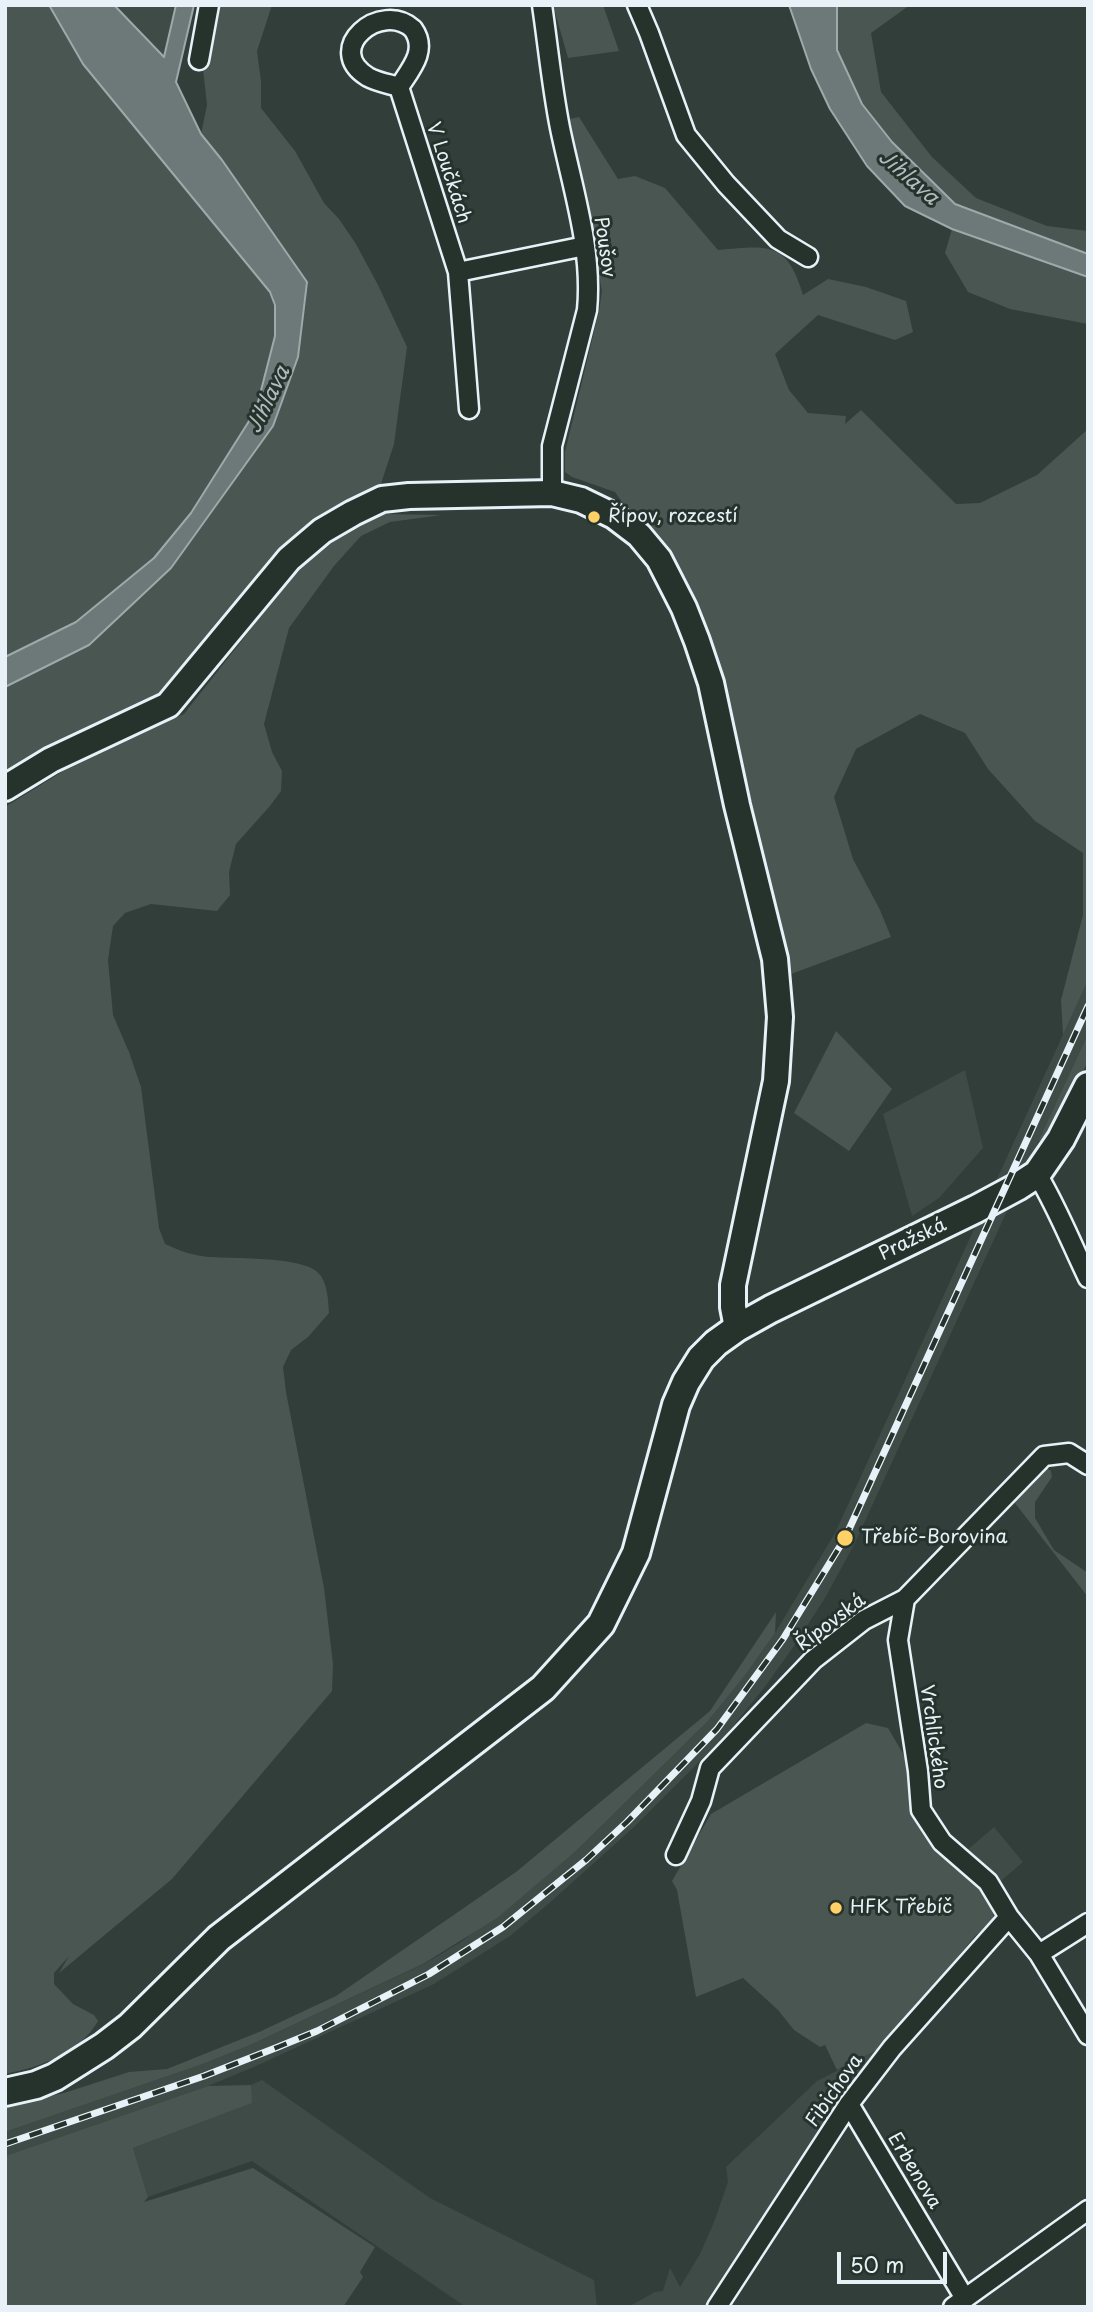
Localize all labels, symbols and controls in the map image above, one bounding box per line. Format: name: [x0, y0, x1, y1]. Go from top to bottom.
street label: V Loučkách: [421, 120, 475, 226]
water label: Jihlava: [873, 145, 943, 211]
street label: Poušov: [588, 215, 620, 279]
water label: Jihlava: [242, 362, 296, 438]
place label: Řípov, rozcestí: [608, 506, 738, 528]
marker: Řípov, rozcestí: [586, 509, 602, 525]
street label: Pražská: [876, 1214, 950, 1266]
place label: Třebíč-Borovina: [861, 1527, 1007, 1549]
marker: Třebíč-Borovina: [835, 1528, 855, 1548]
street label: Řípovská: [792, 1589, 870, 1657]
street label: Vrchlického: [914, 1684, 952, 1790]
place label: HFK Třebíč: [850, 1897, 952, 1919]
marker: HFK Třebíč: [828, 1900, 844, 1916]
street label: Fibichova: [802, 2050, 868, 2132]
street label: Erbenova: [882, 2129, 946, 2213]
scale bar: [841, 2238, 951, 2282]
text: 50 m: [850, 2248, 904, 2280]

